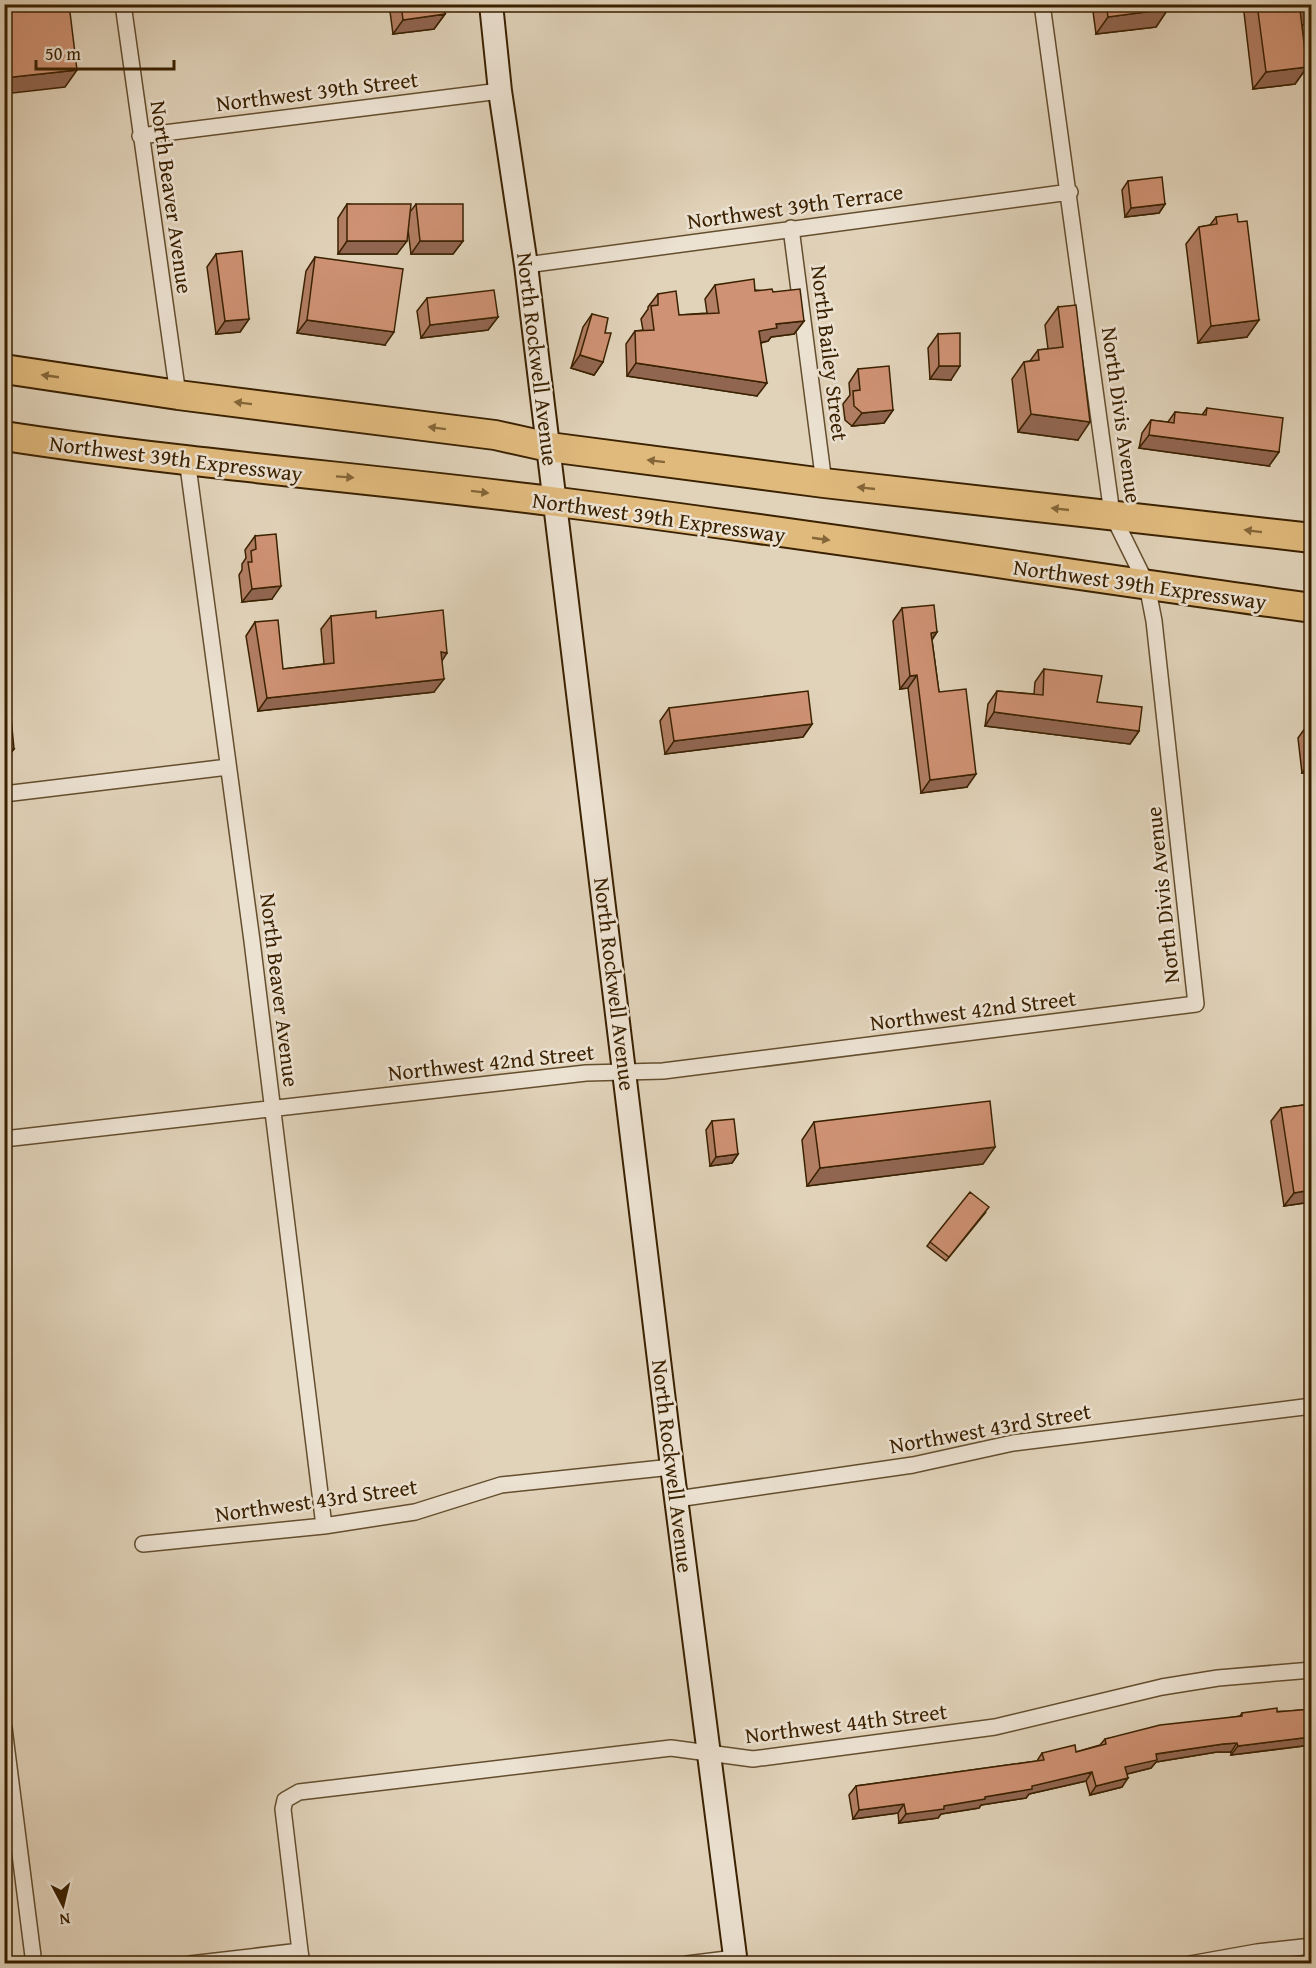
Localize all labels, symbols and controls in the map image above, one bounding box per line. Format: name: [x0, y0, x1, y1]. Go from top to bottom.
scale bar: [36, 33, 174, 71]
text: 50 m: [45, 40, 81, 67]
street label: Northwest 39th Street: [214, 63, 420, 119]
street label: North Beaver Avenue: [143, 98, 201, 296]
street label: Northwest 39th Terrace: [685, 175, 905, 237]
street label: North Rockwell Avenue: [509, 251, 567, 467]
street label: North Bailey Street: [803, 263, 857, 443]
street label: North Divis Avenue: [1094, 325, 1150, 505]
one-way arrow: [41, 372, 60, 381]
one-way arrow: [234, 399, 253, 408]
one-way arrow: [427, 423, 446, 433]
street label: Northwest 39th Expressway: [47, 427, 305, 489]
one-way arrow: [646, 457, 665, 466]
one-way arrow: [335, 473, 354, 482]
street label: Northwest 39th Expressway: [530, 483, 788, 551]
one-way arrow: [856, 483, 875, 493]
one-way arrow: [471, 488, 490, 497]
one-way arrow: [1050, 504, 1069, 514]
one-way arrow: [1244, 526, 1263, 536]
one-way arrow: [812, 535, 831, 544]
street label: Northwest 39th Expressway: [1011, 550, 1269, 618]
street label: North Divis Avenue: [1137, 805, 1187, 985]
street label: North Rockwell Avenue: [586, 876, 644, 1092]
street label: North Beaver Avenue: [252, 891, 308, 1089]
street label: Northwest 42nd Street: [868, 981, 1078, 1039]
street label: Northwest 42nd Street: [386, 1035, 596, 1089]
street label: North Rockwell Avenue: [644, 1358, 702, 1574]
street label: Northwest 43rd Street: [887, 1394, 1093, 1461]
street label: Northwest 43rd Street: [213, 1470, 419, 1530]
street label: Northwest 44th Street: [743, 1695, 949, 1751]
north arrow: [33, 1875, 93, 1935]
text: N: [58, 1907, 72, 1932]

